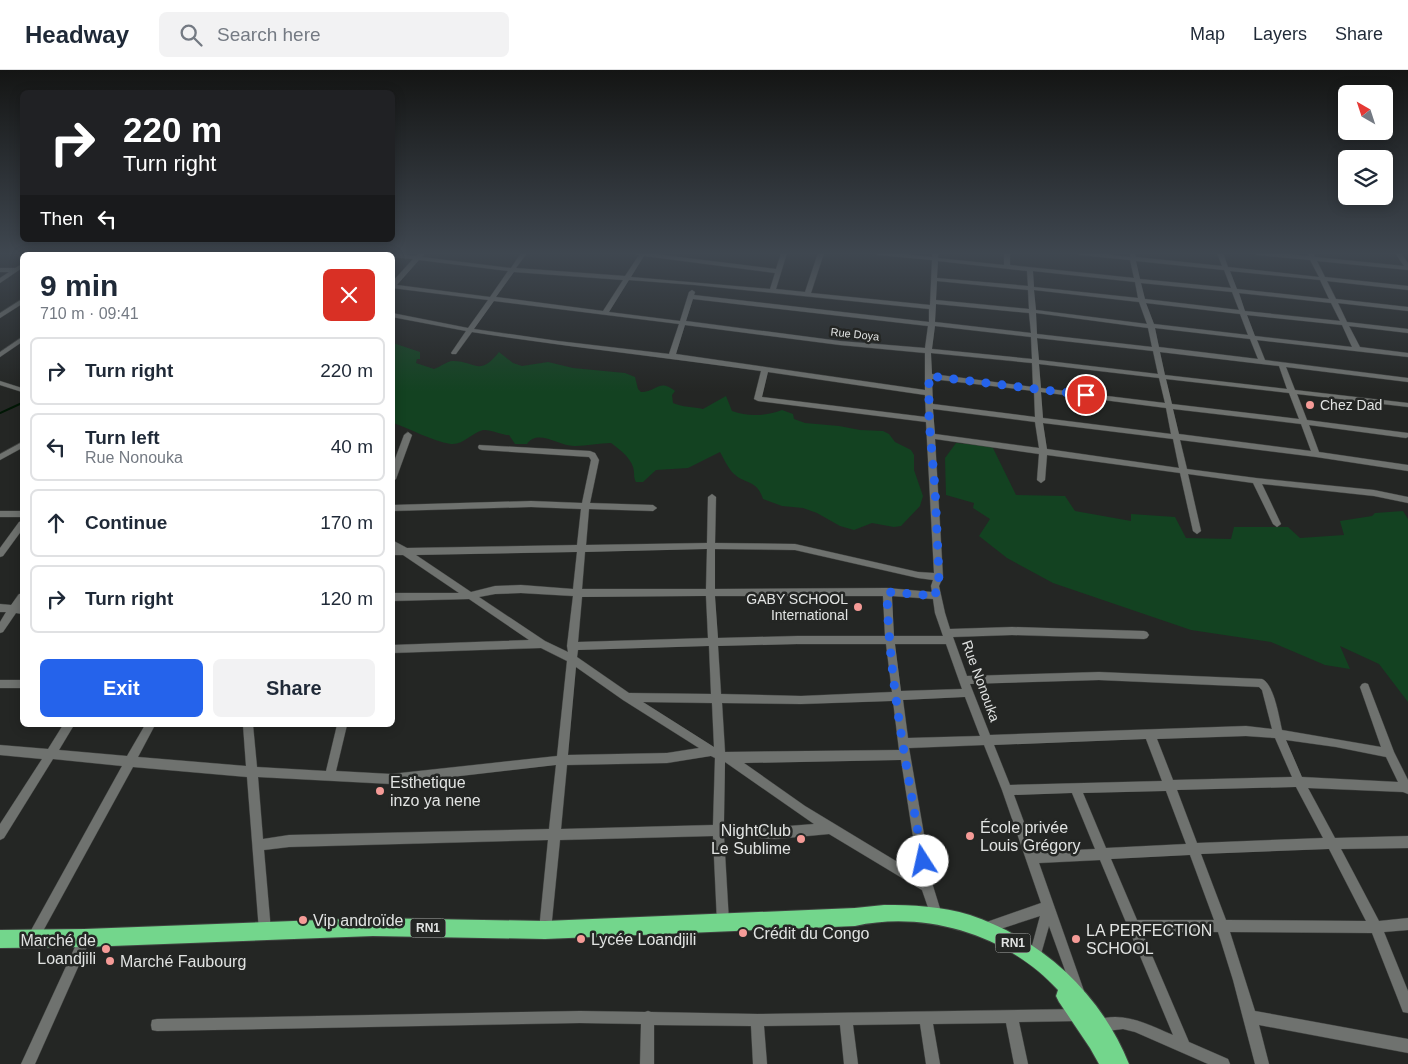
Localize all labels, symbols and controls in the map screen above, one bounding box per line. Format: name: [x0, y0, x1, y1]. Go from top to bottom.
search box: [159, 12, 509, 57]
text: Headway: [25, 21, 129, 48]
icon: search: [177, 21, 205, 49]
text: Search here: [217, 24, 321, 45]
text: Map: [1190, 24, 1225, 44]
text: Layers: [1253, 24, 1307, 44]
text: Share: [1335, 24, 1383, 44]
north arrow: [1338, 85, 1392, 140]
map controls: [1338, 85, 1393, 205]
icon: right: [40, 110, 105, 175]
text: 220 m: [123, 110, 222, 149]
button: layers: [1338, 150, 1393, 205]
text: Turn right: [123, 151, 216, 176]
icon: left: [93, 205, 121, 233]
text: Then: [40, 208, 83, 229]
text: 9 min: [40, 269, 118, 302]
button: close: [323, 269, 375, 321]
text: 710 m · 09:41: [40, 305, 139, 322]
street label: Rue Doya: [830, 325, 881, 343]
icon: right: [42, 357, 70, 385]
text: Turn right: [85, 360, 173, 381]
text: 220 m: [320, 360, 373, 381]
pin: [1065, 374, 1107, 416]
icon: arrive: [1072, 381, 1100, 409]
place label: Chez Dad: [1320, 397, 1382, 413]
marker: Chez Dad: [1304, 399, 1316, 411]
text: Turn left: [85, 427, 160, 448]
icon: left: [42, 433, 70, 461]
text: 40 m: [331, 436, 373, 457]
text: Rue Nonouka: [85, 449, 183, 466]
icon: ahead: [42, 509, 70, 537]
text: Continue: [85, 512, 167, 533]
text: 170 m: [320, 512, 373, 533]
icon: right: [42, 585, 70, 613]
text: Turn right: [85, 588, 173, 609]
text: 120 m: [320, 588, 373, 609]
place label: GABY SCHOOL International: [746, 591, 848, 623]
marker: GABY SCHOOL International: [852, 601, 864, 613]
street label: Rue Nonouka: [959, 638, 1003, 724]
button: Exit: [40, 659, 203, 717]
button: Share: [213, 659, 375, 717]
place label: Esthetique inzo ya nene: [390, 774, 481, 809]
marker: Esthetique inzo ya nene: [374, 785, 386, 797]
place label: École privée Louis Grégory: [980, 818, 1081, 854]
place label: NightClub Le Sublime: [711, 822, 791, 857]
marker: École privée Louis Grégory: [964, 830, 976, 842]
marker: NightClub Le Sublime: [795, 833, 807, 845]
position arrow: [896, 834, 948, 886]
place label: Vip androïde: [313, 912, 404, 929]
marker: Vip androïde: [297, 914, 309, 926]
road number: RN1: [410, 918, 446, 938]
place label: LA PERFECTION SCHOOL: [1086, 922, 1212, 957]
place label: Crédit du Congo: [753, 925, 870, 942]
marker: Crédit du Congo: [737, 927, 749, 939]
place label: Lycée Loandjili: [591, 931, 696, 948]
place label: Marché de Loandjili: [20, 932, 96, 967]
marker: Lycée Loandjili: [575, 933, 587, 945]
marker: LA PERFECTION SCHOOL: [1070, 933, 1082, 945]
road number: RN1: [996, 934, 1030, 952]
marker: Marché de Loandjili: [100, 943, 112, 955]
place label: Marché Faubourg: [120, 953, 246, 970]
marker: Marché Faubourg: [104, 955, 116, 967]

